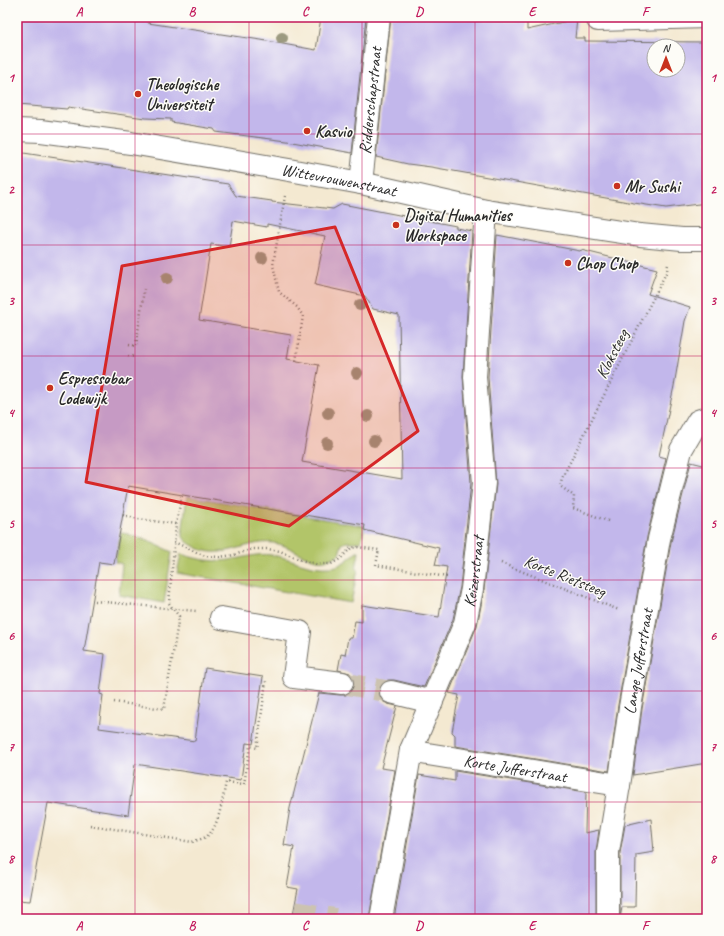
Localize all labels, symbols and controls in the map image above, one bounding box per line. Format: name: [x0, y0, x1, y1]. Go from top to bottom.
text: A: [76, 4, 84, 20]
text: B: [189, 4, 197, 20]
text: C: [302, 4, 310, 20]
text: D: [415, 4, 424, 20]
text: E: [529, 4, 538, 20]
text: F: [642, 4, 651, 20]
north arrow: [646, 38, 686, 78]
text: N: [663, 41, 672, 55]
street label: Ridderschapstraat: [354, 43, 386, 155]
text: 1: [8, 70, 16, 86]
text: 1: [710, 70, 718, 86]
place label: Theologische Universiteit: [146, 74, 220, 115]
marker: Theologische Universiteit: [133, 89, 143, 99]
place label: Kasvio: [315, 121, 353, 142]
marker: Kasvio: [302, 126, 312, 136]
street label: Wittevrouwenstraat: [280, 158, 401, 202]
place label: Mr Sushi: [625, 176, 682, 197]
marker: Mr Sushi: [612, 181, 622, 191]
text: 2: [8, 182, 15, 198]
text: 2: [710, 182, 717, 198]
place label: Digital Humanities Workspace: [404, 205, 513, 246]
marker: Digital Humanities Workspace: [391, 220, 401, 230]
place label: Chop Chop: [576, 253, 639, 274]
marker: Chop Chop: [563, 258, 573, 268]
text: 3: [8, 293, 15, 309]
text: 3: [710, 293, 717, 309]
street label: Kloksteeg: [591, 324, 634, 382]
place label: Espressobar Lodewijk: [58, 368, 132, 409]
marker: Espressobar Lodewijk: [45, 383, 55, 393]
text: 4: [8, 405, 16, 421]
text: 4: [710, 405, 718, 421]
text: 5: [8, 516, 15, 532]
text: 5: [710, 516, 717, 532]
street label: Keizerstraat: [458, 533, 489, 609]
street label: Korte Rietsteeg: [521, 550, 610, 602]
street label: Lange Jufferstraat: [619, 605, 658, 715]
text: 6: [8, 628, 15, 644]
text: 6: [710, 628, 717, 644]
text: 7: [8, 739, 15, 755]
text: 7: [710, 739, 717, 755]
street label: Korte Jufferstraat: [462, 750, 570, 787]
text: 8: [8, 851, 16, 867]
text: 8: [710, 851, 718, 867]
text: A: [76, 918, 84, 934]
text: B: [189, 918, 197, 934]
text: C: [302, 918, 310, 934]
text: D: [415, 918, 424, 934]
text: E: [529, 918, 538, 934]
text: F: [642, 918, 651, 934]

